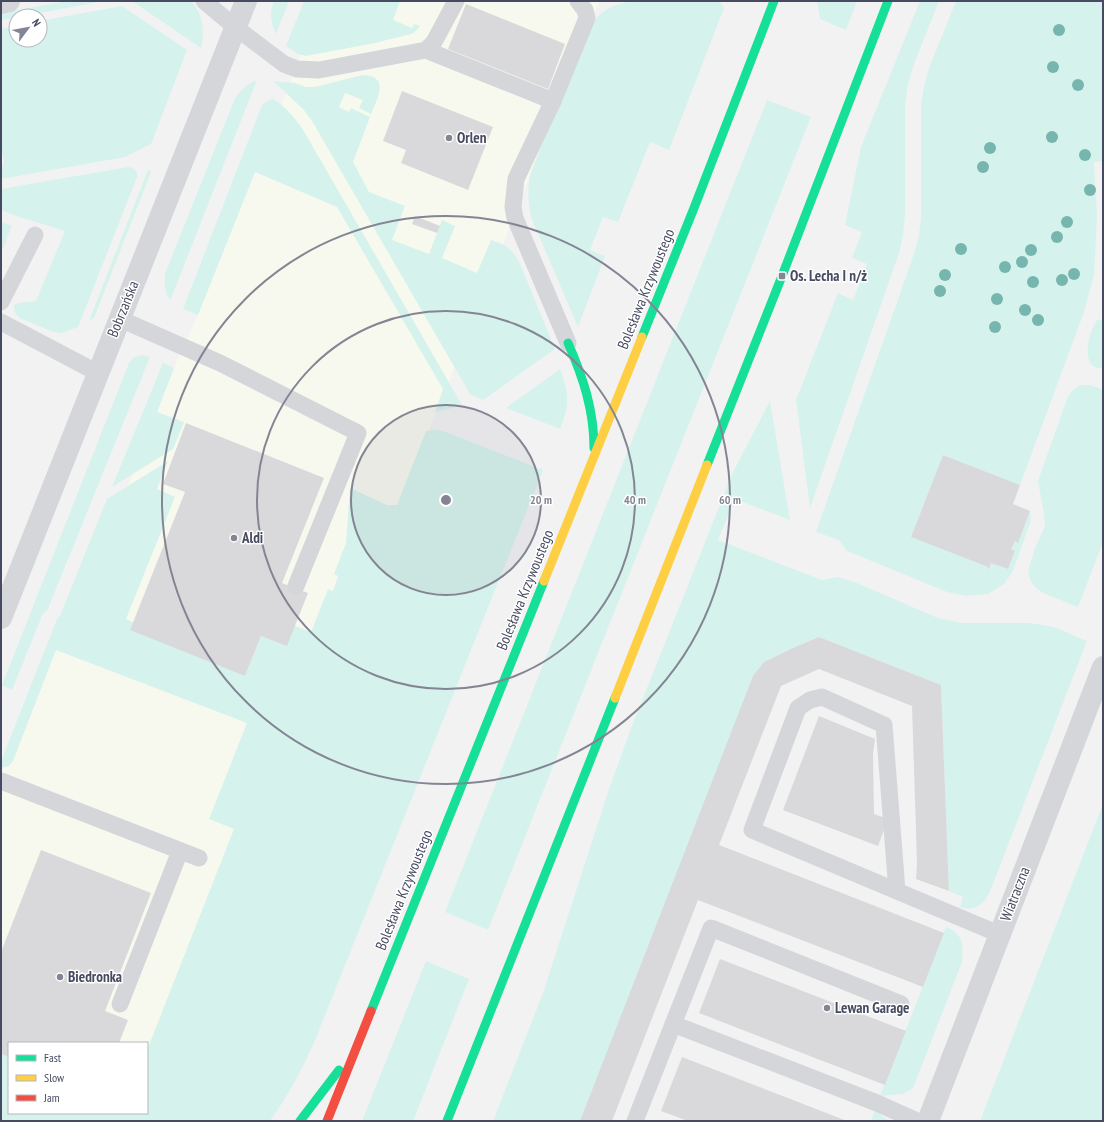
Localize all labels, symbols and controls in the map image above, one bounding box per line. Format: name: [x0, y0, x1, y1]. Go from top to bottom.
north arrow: [8, 8, 48, 48]
text: N: [29, 16, 44, 29]
place label: Orlen: [457, 128, 487, 147]
marker: Orlen: [444, 133, 454, 143]
street label: Bolesława Krzywoustego: [613, 226, 678, 352]
place label: Os. Lecha I n/ż: [790, 266, 867, 285]
marker: Os. Lecha I n/ż: [777, 271, 787, 281]
street label: Bobrzańska: [103, 278, 142, 340]
text: 20 m: [530, 492, 552, 507]
text: 40 m: [624, 492, 646, 507]
text: 60 m: [719, 492, 741, 507]
centre of rings: [439, 493, 453, 507]
street label: Bolesława Krzywoustego: [492, 527, 557, 653]
place label: Aldi: [241, 528, 263, 547]
marker: Aldi: [229, 533, 239, 543]
street label: Bolesława Krzywoustego: [371, 827, 436, 953]
street label: Wiatraczna: [996, 864, 1034, 924]
place label: Biedronka: [68, 967, 122, 986]
marker: Biedronka: [55, 972, 65, 982]
place label: Lewan Garage: [835, 998, 910, 1017]
marker: Lewan Garage: [822, 1003, 832, 1013]
legend: [8, 1042, 148, 1114]
text: Fast: [44, 1050, 62, 1065]
text: Slow: [44, 1070, 65, 1085]
text: Jam: [43, 1090, 60, 1105]

